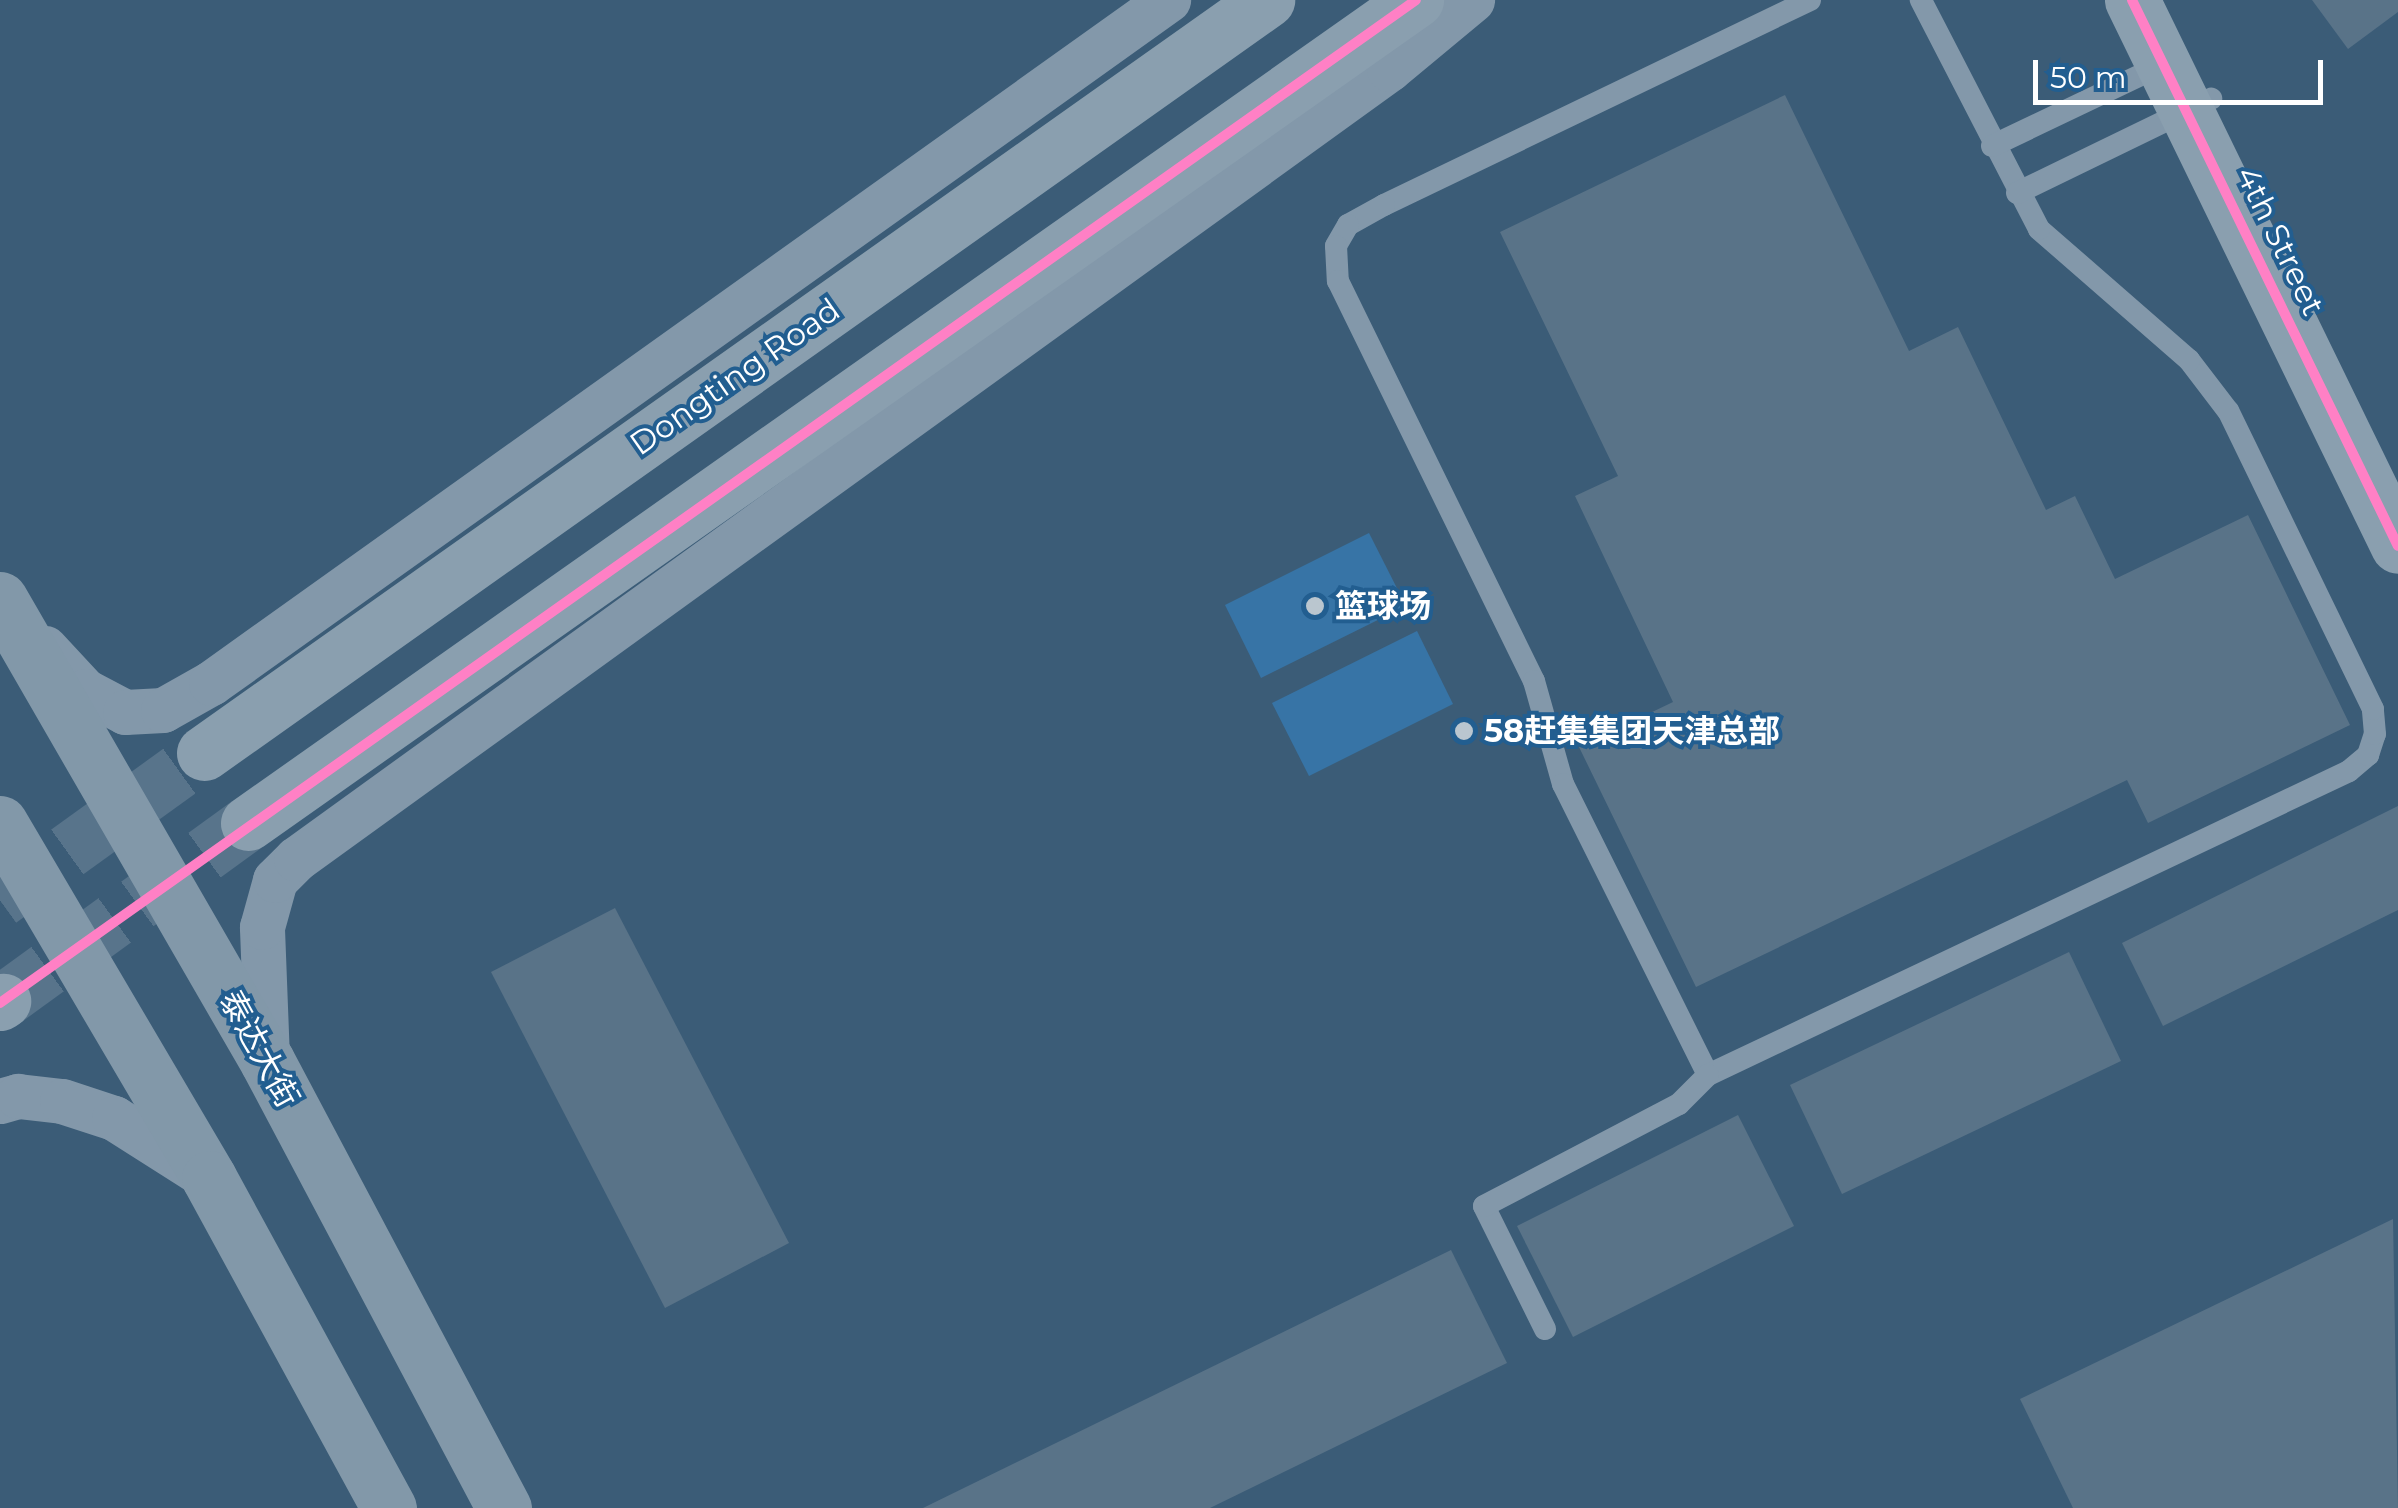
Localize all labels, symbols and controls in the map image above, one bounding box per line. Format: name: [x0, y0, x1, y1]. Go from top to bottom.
scale bar: [2038, 40, 2328, 102]
text: 50 m: [2050, 59, 2127, 96]
street label: 4th Street: [2227, 160, 2333, 322]
street label: Dongting Road: [623, 290, 847, 464]
place label: 篮球场: [1335, 587, 1431, 625]
marker: 篮球场: [1304, 595, 1326, 617]
place label: 58赶集集团天津总部: [1484, 712, 1780, 750]
marker: 58赶集集团天津总部: [1453, 720, 1475, 742]
street label: 泰达大街: [211, 984, 307, 1114]

